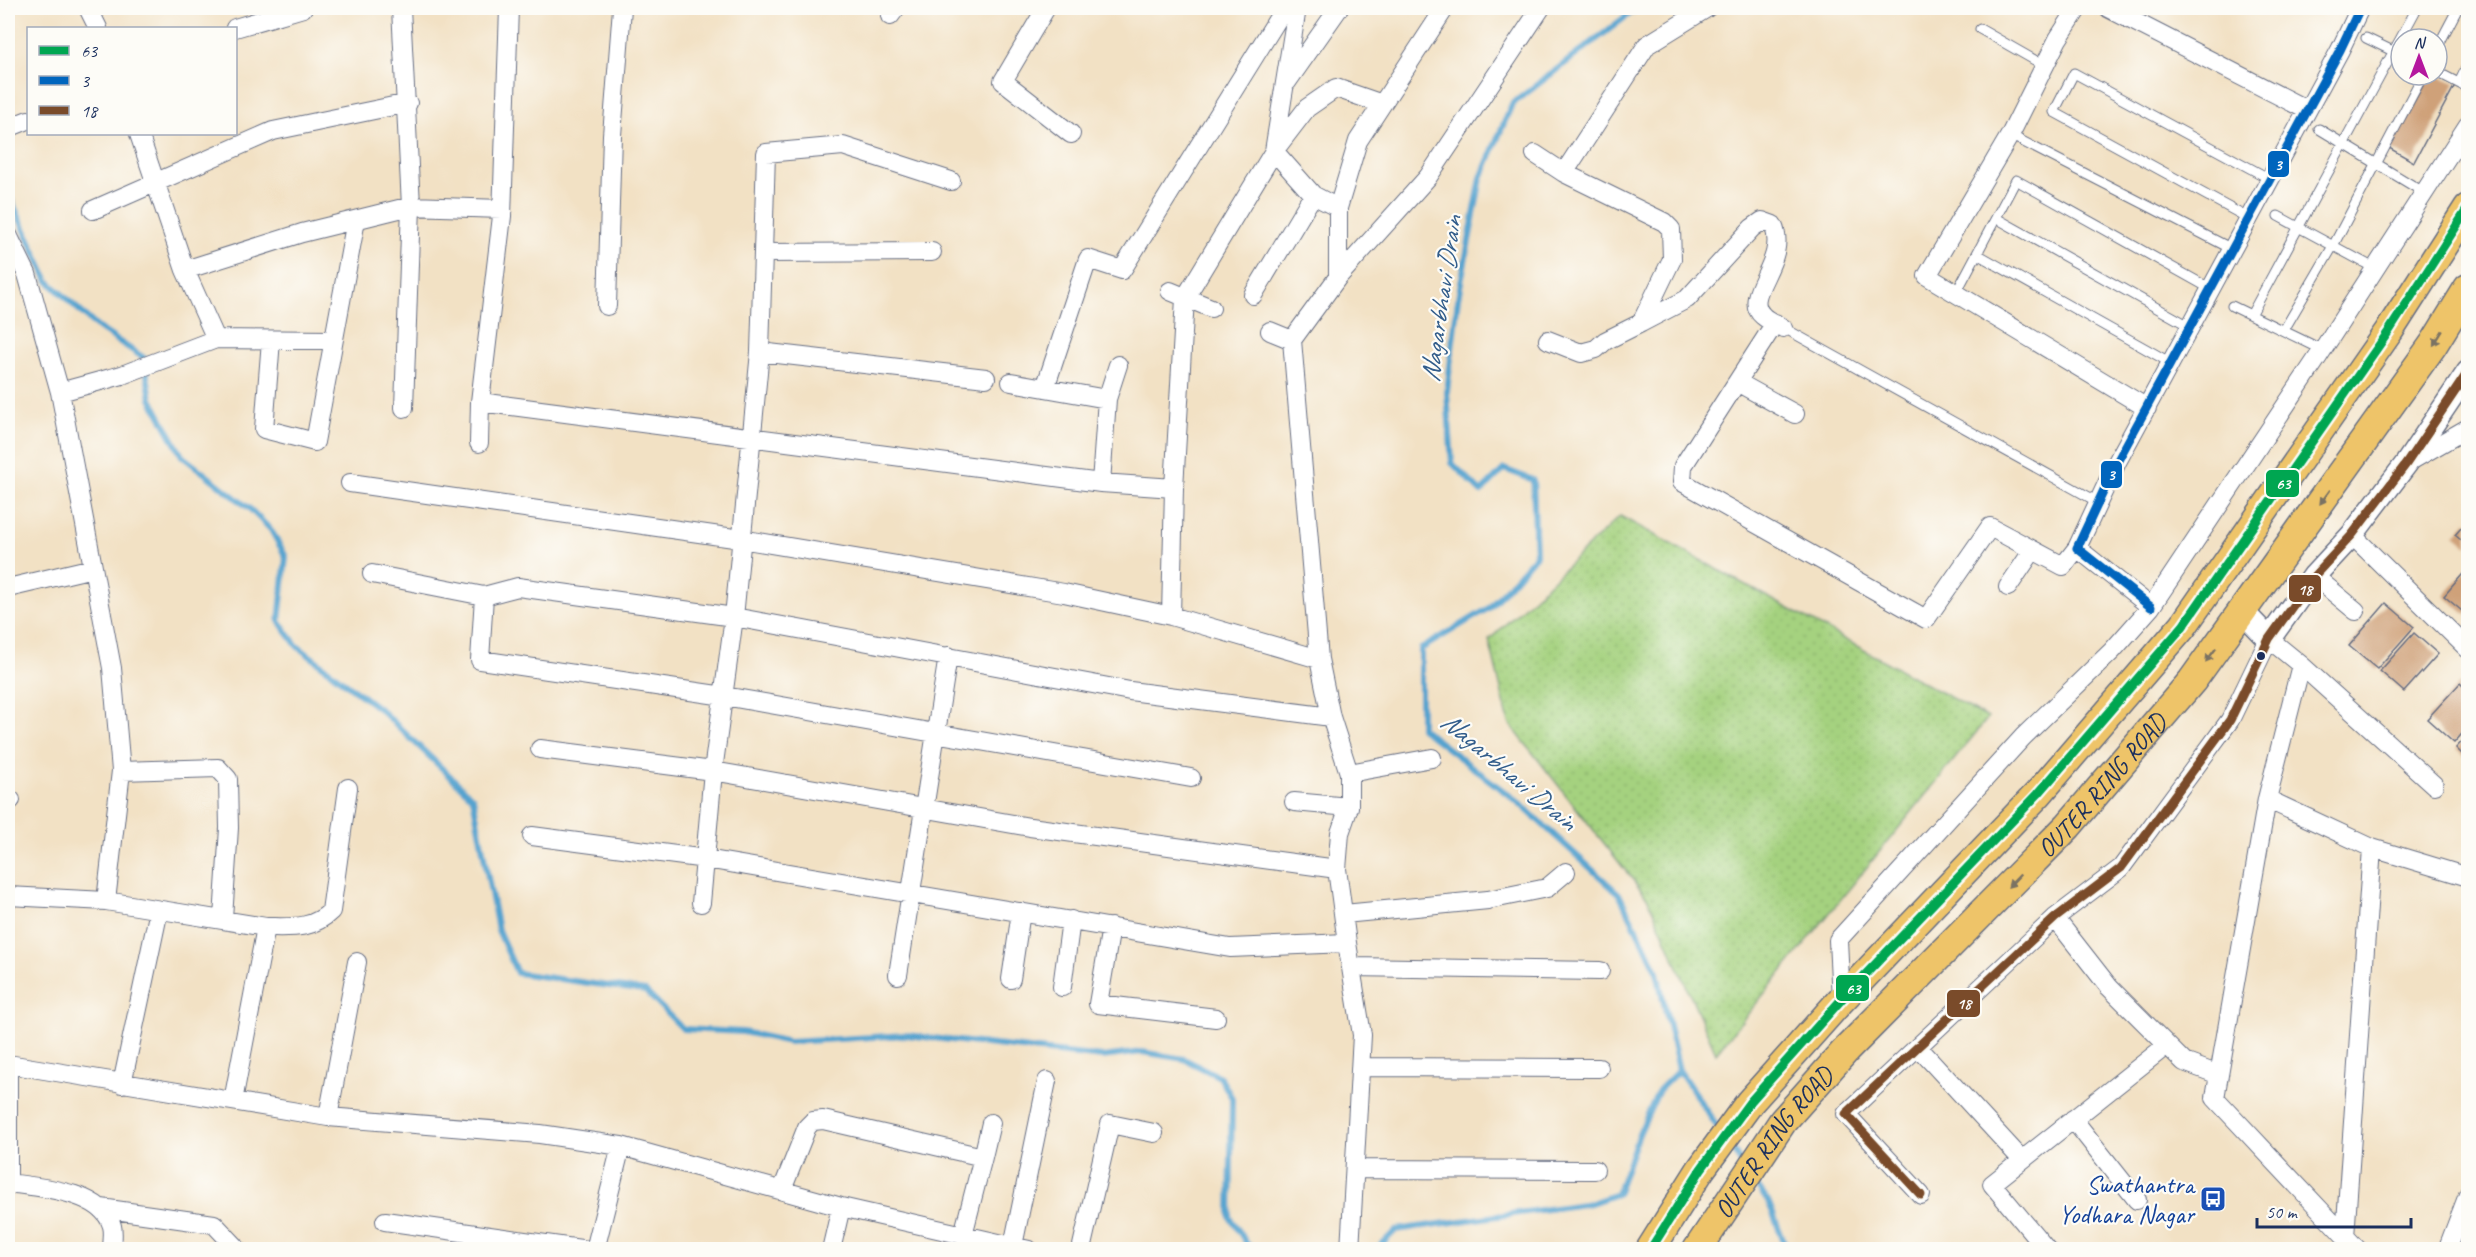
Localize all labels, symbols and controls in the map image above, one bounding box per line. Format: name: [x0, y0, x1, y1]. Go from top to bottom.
legend: [27, 27, 237, 135]
north arrow: [2389, 27, 2449, 87]
text: N: [2414, 33, 2427, 53]
text: 63: [81, 40, 99, 62]
text: 3: [81, 70, 91, 92]
text: 18: [81, 100, 99, 122]
line badge: 3: [2267, 150, 2290, 178]
text: 3: [2274, 155, 2283, 175]
water label: Nagarbhavi Drain: [1413, 212, 1470, 384]
one-way arrow: [2432, 330, 2443, 346]
line badge: 3: [2100, 460, 2123, 489]
text: 3: [2107, 465, 2116, 485]
line badge: 63: [2265, 469, 2300, 498]
text: 63: [2276, 474, 2292, 494]
one-way arrow: [2319, 489, 2331, 505]
line badge: 18: [2288, 574, 2322, 603]
text: 18: [2298, 580, 2314, 600]
one-way arrow: [2205, 647, 2217, 663]
unlabelled marker: [2255, 650, 2267, 662]
water label: Nagarbhavi Drain: [1434, 704, 1585, 839]
street label: OUTER RING ROAD: [2030, 705, 2175, 865]
one-way arrow: [2007, 874, 2021, 888]
line badge: 63: [1835, 974, 1870, 1002]
text: 63: [1846, 979, 1862, 999]
line badge: 18: [1946, 989, 1981, 1018]
text: 18: [1957, 994, 1973, 1014]
street label: OUTER RING ROAD: [1707, 1059, 1842, 1225]
place label: Swathantra Yodhara Nagar: [2059, 1168, 2196, 1231]
bus stop icon: Swathantra Yodhara Nagar: [2198, 1184, 2228, 1214]
scale bar: [2257, 1191, 2412, 1229]
text: 50 m: [2266, 1201, 2299, 1223]

